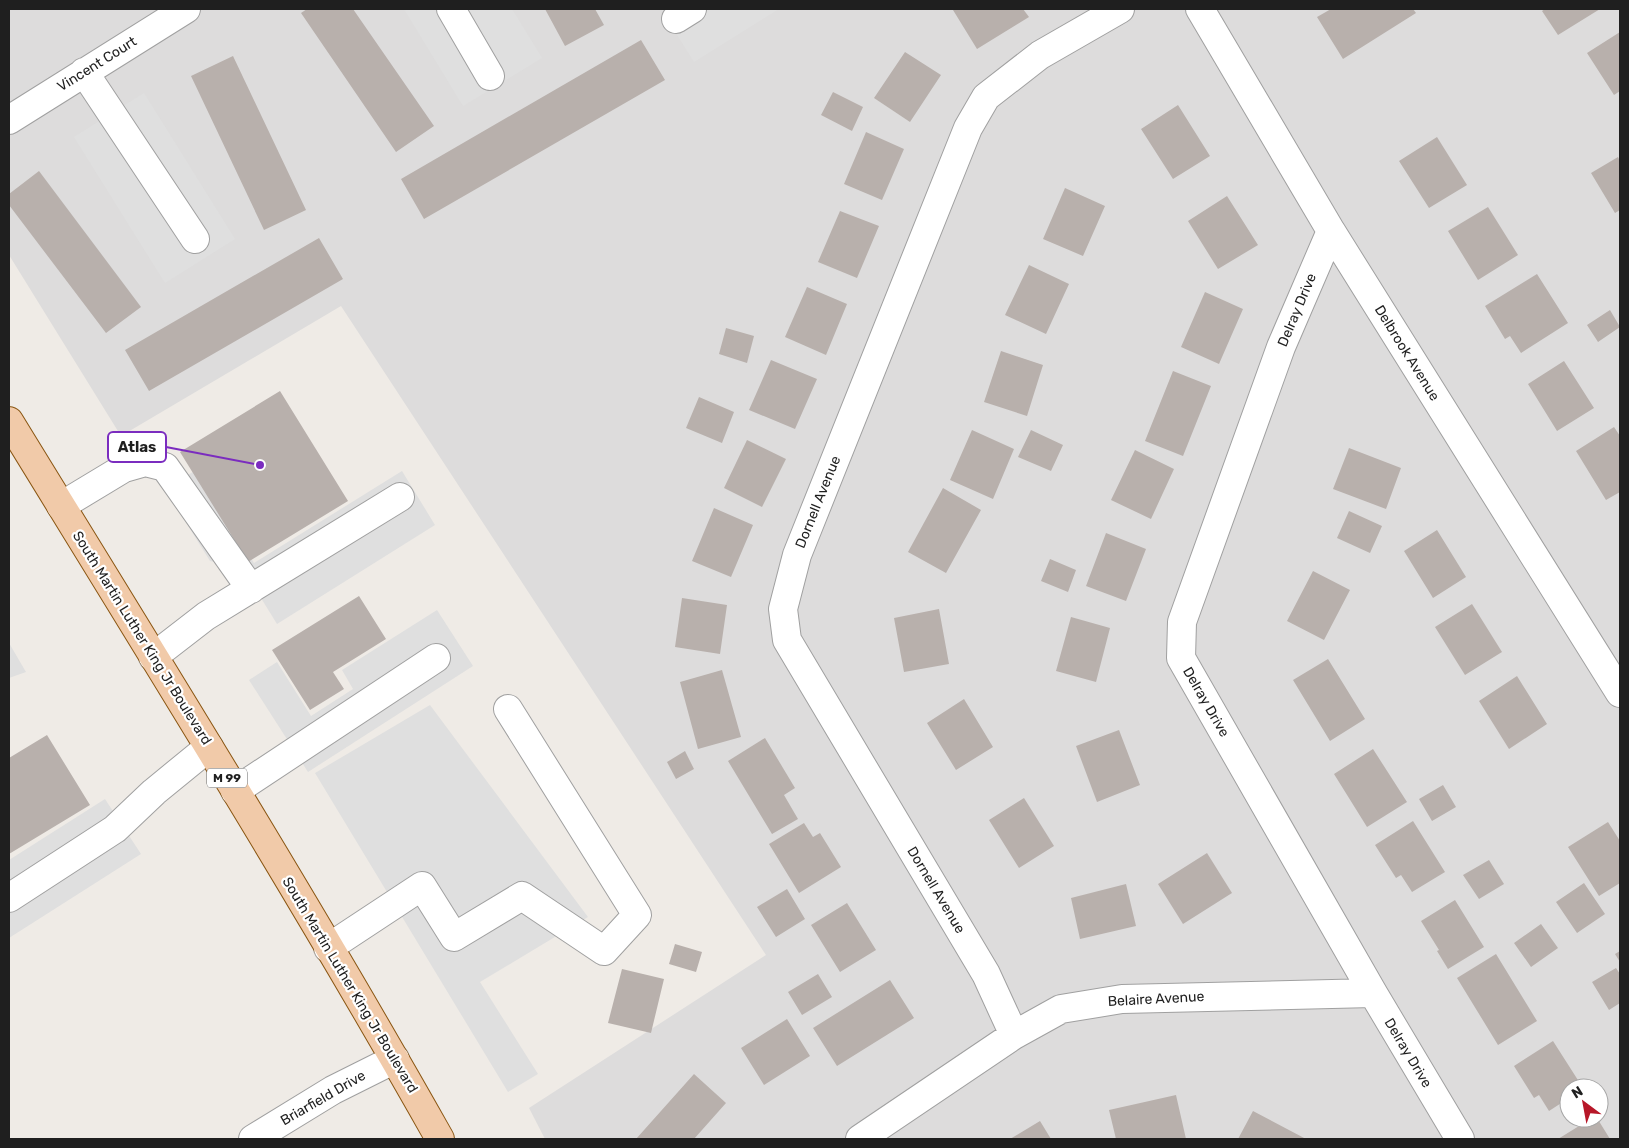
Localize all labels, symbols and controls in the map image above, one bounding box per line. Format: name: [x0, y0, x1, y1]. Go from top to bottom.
street label: Vincent Court: [54, 33, 140, 95]
street label: Delray Drive: [1274, 271, 1320, 349]
street label: Delbrook Avenue: [1371, 302, 1443, 404]
callout: Atlas: [108, 432, 166, 462]
text: Atlas: [118, 438, 156, 456]
street label: Dornell Avenue: [792, 453, 844, 551]
street label: South Martin Luther King Jr Boulevard: [69, 528, 215, 748]
street label: Delray Drive: [1179, 664, 1233, 740]
road number: M 99: [207, 768, 247, 788]
street label: Dornell Avenue: [903, 844, 969, 937]
street label: South Martin Luther King Jr Boulevard: [279, 874, 421, 1096]
street label: Belaire Avenue: [1107, 988, 1205, 1010]
street label: Delray Drive: [1381, 1015, 1435, 1091]
street label: Briarfield Drive: [277, 1067, 369, 1129]
north arrow: [1559, 1078, 1609, 1128]
text: N: [1569, 1083, 1586, 1102]

